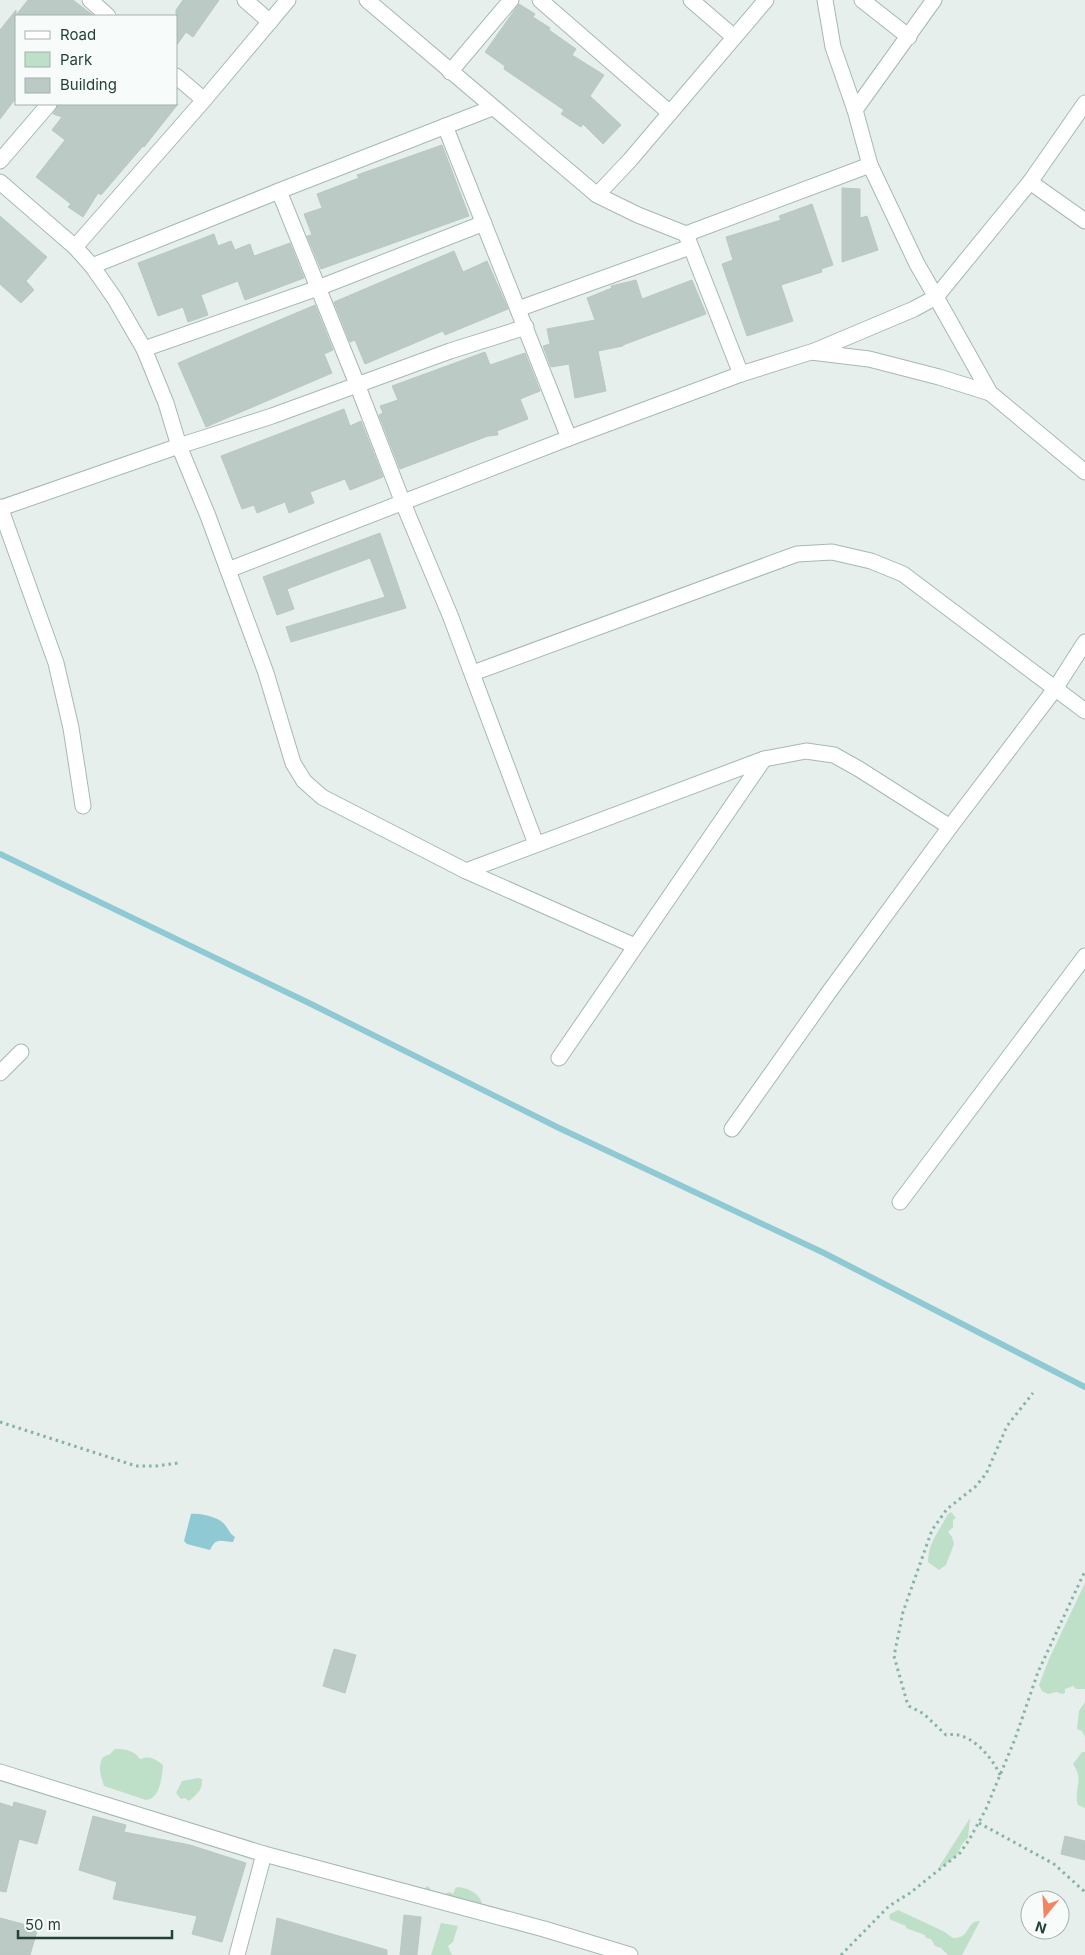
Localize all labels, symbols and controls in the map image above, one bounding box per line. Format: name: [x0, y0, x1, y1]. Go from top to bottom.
legend: [15, 15, 178, 105]
text: Road: [60, 25, 96, 44]
text: Park: [60, 50, 93, 69]
text: Building: [60, 75, 117, 94]
north arrow: [1020, 1890, 1070, 1940]
scale bar: [18, 1908, 171, 1940]
text: 50 m: [25, 1915, 61, 1934]
text: N: [1033, 1918, 1049, 1938]

